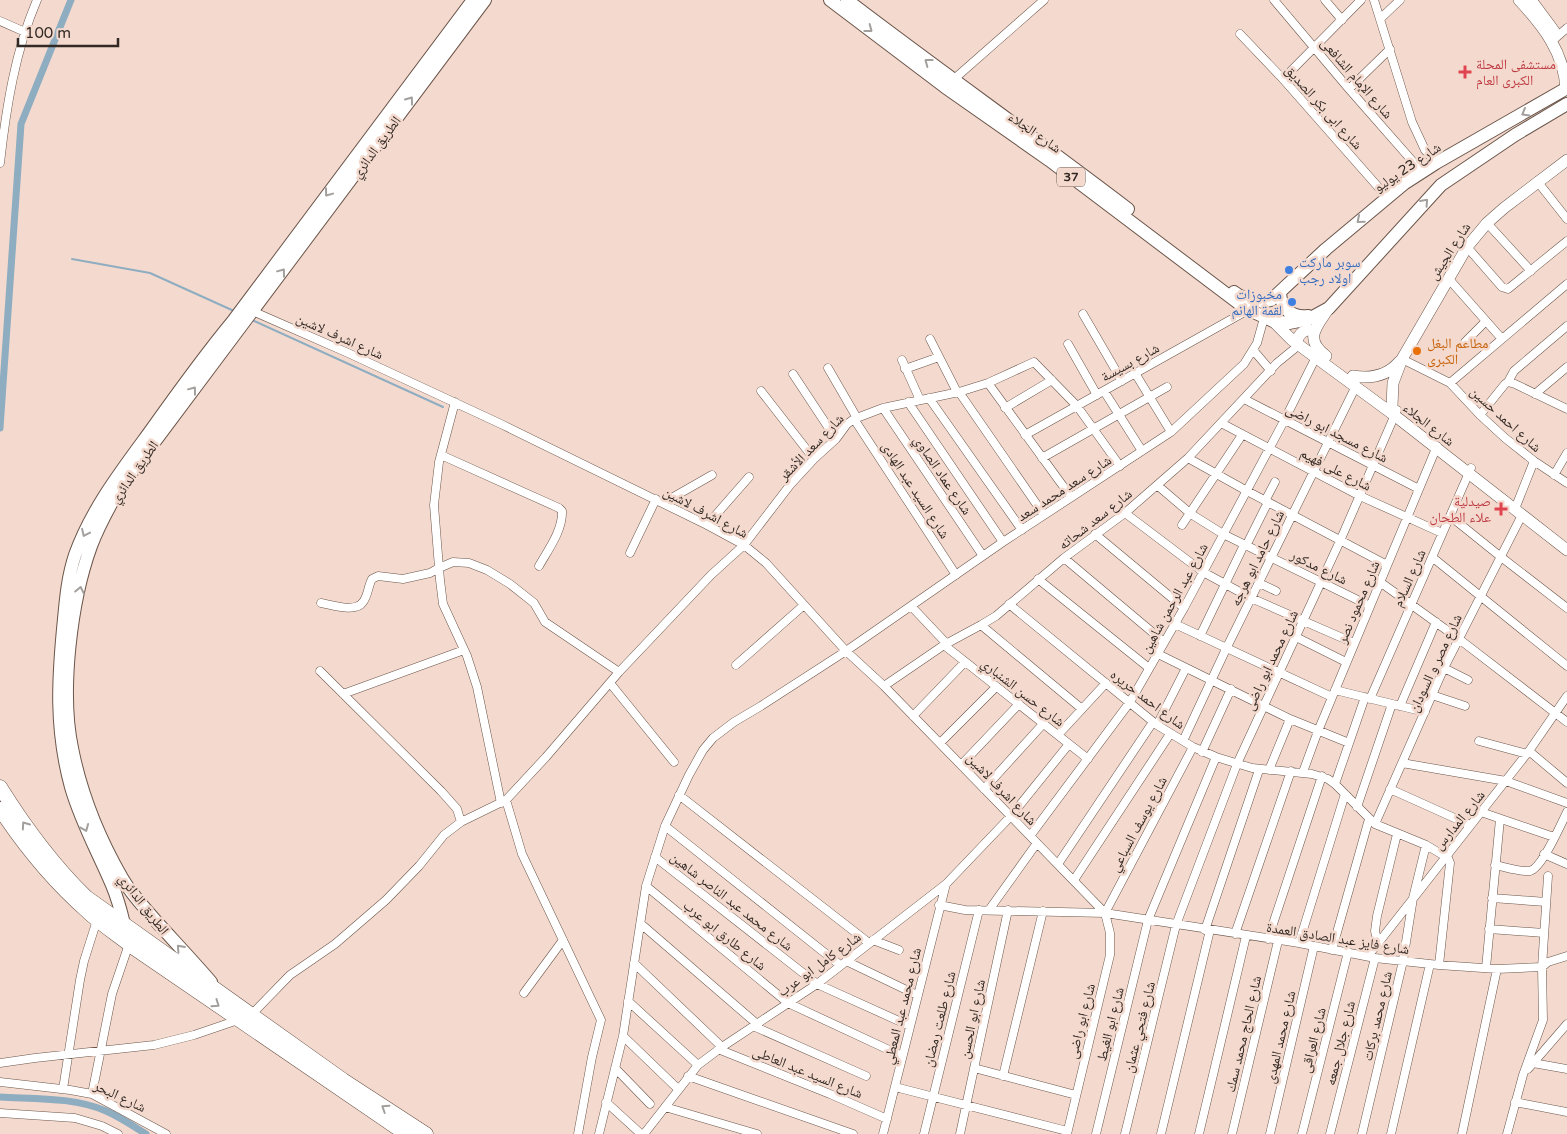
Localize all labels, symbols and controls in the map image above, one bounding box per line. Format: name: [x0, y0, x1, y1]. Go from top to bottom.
scale bar: [18, 15, 118, 47]
text: 100 m: [25, 24, 71, 42]
one-way arrow: [863, 24, 872, 32]
street label: شارع الإمام الشافعى: [1316, 34, 1396, 123]
place label: مستشفى المحلة الكبرى العام: [1476, 56, 1556, 90]
one-way arrow: [925, 59, 934, 67]
street label: شارع ابى بكر الصديق: [1280, 62, 1366, 154]
marker: مستشفى المحلة الكبرى العام: [1458, 65, 1472, 79]
one-way arrow: [404, 96, 413, 105]
one-way arrow: [1521, 106, 1530, 116]
street label: شارع الجلاء: [1004, 108, 1064, 158]
street label: الطريق الدائري: [348, 113, 407, 183]
street label: شارع 23 يوليو: [1370, 139, 1445, 197]
road number: 37: [1057, 168, 1085, 186]
one-way arrow: [325, 187, 334, 197]
one-way arrow: [1419, 198, 1428, 207]
one-way arrow: [1357, 215, 1366, 223]
street label: شارع الجيش: [1425, 219, 1475, 284]
place label: سوبر ماركت اولاد رجب: [1299, 254, 1361, 287]
marker: سوبر ماركت اولاد رجب: [1283, 264, 1295, 276]
one-way arrow: [276, 268, 285, 278]
place label: مخبوزات لقمة الهانم: [1231, 286, 1282, 320]
marker: مخبوزات لقمة الهانم: [1286, 296, 1298, 308]
street label: شارع اشرف لاشين: [293, 310, 386, 364]
place label: مطاعم البغل الكبرى: [1427, 335, 1488, 368]
street label: شارع بسيسة: [1098, 339, 1163, 386]
marker: مطاعم البغل الكبرى: [1411, 345, 1423, 357]
street label: شارع احمد حسين: [1466, 383, 1545, 457]
one-way arrow: [187, 387, 195, 396]
street label: شارع الجلاء: [1399, 399, 1458, 451]
street label: شارع مسجد ابو راضى: [1282, 400, 1391, 467]
street label: شارع سعد الأشقر: [775, 410, 848, 486]
street label: شارع عماد الصاوي: [908, 432, 975, 520]
street label: الطريق الدائري: [107, 438, 164, 508]
street label: شارع السيد عبد الهادى: [877, 439, 953, 543]
street label: شارع على فهيم: [1297, 444, 1374, 496]
street label: شارع سعد محمد سعد: [1014, 452, 1115, 526]
street label: شارع اشرف لاشين: [660, 483, 751, 543]
street label: شارع سعد شحاته: [1055, 485, 1136, 554]
place label: صيدلية علاء الطحان: [1429, 493, 1491, 526]
marker: صيدلية علاء الطحان: [1495, 503, 1507, 515]
street label: شارع حامد ابو هرجه: [1227, 507, 1289, 609]
one-way arrow: [80, 528, 91, 537]
street label: شارع عبد الرحمن شاهين: [1137, 540, 1213, 657]
street label: شارع مدكور: [1286, 546, 1350, 589]
street label: شارع السلام: [1389, 547, 1431, 610]
street label: شارع محمود نصر: [1333, 558, 1384, 647]
one-way arrow: [74, 586, 84, 595]
street label: شارع محمد ابو راضى: [1241, 607, 1303, 714]
street label: شارع مصر و السودان: [1405, 611, 1467, 715]
street label: شارع حسن الشنباري: [976, 654, 1068, 732]
street label: شارع احمد حريره: [1106, 666, 1188, 734]
street label: شارع اشرف لاشين: [962, 750, 1040, 830]
street label: شارع يوسف السباعي: [1106, 774, 1173, 876]
street label: شارع المدارس: [1430, 787, 1489, 854]
one-way arrow: [22, 822, 31, 831]
one-way arrow: [79, 823, 90, 832]
street label: شارع محمد عبد الناصر شاهين: [666, 848, 796, 955]
street label: الطريق الدائري: [113, 870, 173, 940]
street label: شارع طارق ابو عرب: [679, 897, 770, 975]
street label: شارع فايز عبد الصادق العمدة: [1265, 919, 1411, 959]
street label: شارع كامل ابو عرب: [774, 928, 865, 1001]
one-way arrow: [177, 944, 186, 953]
street label: شارع محمد عبد المعطي: [880, 946, 928, 1067]
street label: شارع طلعت رمضان: [919, 969, 961, 1069]
street label: شارع محمد بركات: [1359, 970, 1397, 1063]
street label: شارع الحاج محمد سمك: [1222, 974, 1266, 1094]
street label: شارع ابو الحسن: [956, 978, 990, 1061]
street label: شارع فتحي عثمان: [1120, 980, 1162, 1075]
street label: شارع ابو راضى: [1064, 982, 1100, 1061]
street label: شارع ابو الغيط: [1093, 985, 1129, 1063]
street label: شارع محمد المهدى: [1262, 989, 1300, 1085]
one-way arrow: [210, 998, 220, 1007]
street label: شارع جلال جمعه: [1322, 999, 1360, 1087]
street label: شارع العراقى: [1297, 1006, 1331, 1075]
street label: شارع السيد عبد العاطى: [750, 1043, 865, 1103]
street label: شارع البحر: [90, 1077, 149, 1117]
one-way arrow: [381, 1104, 390, 1114]

